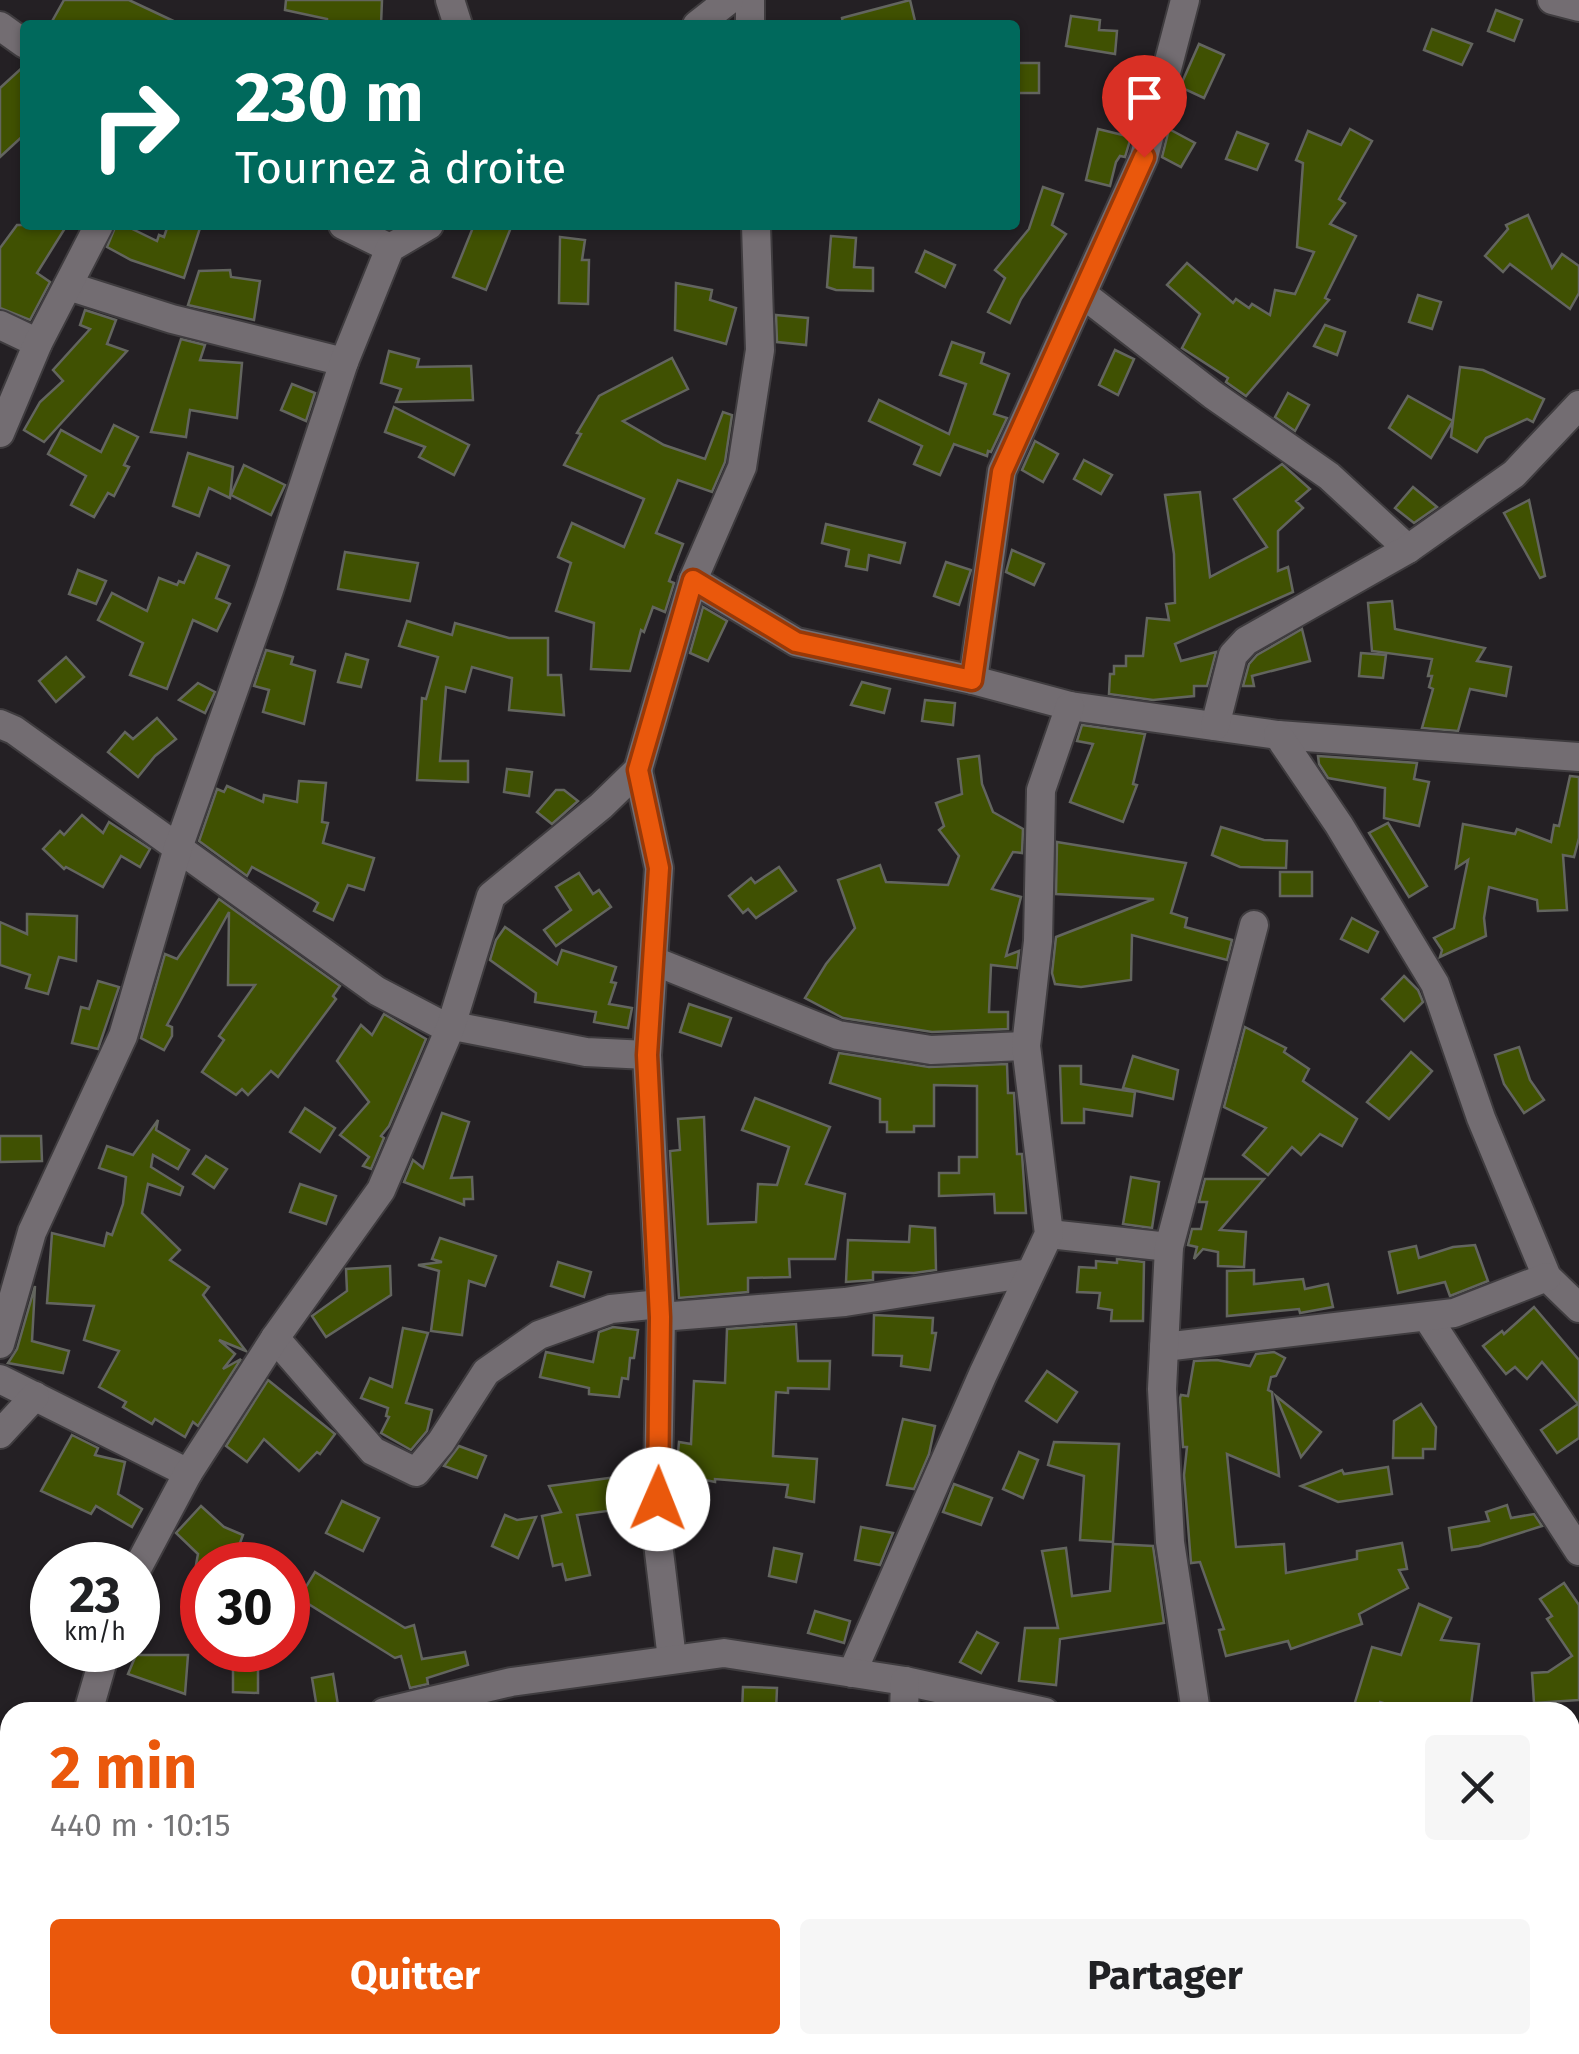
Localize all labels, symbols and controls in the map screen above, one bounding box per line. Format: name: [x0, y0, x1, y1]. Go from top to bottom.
pin: [1102, 55, 1187, 158]
text: 230 m: [235, 56, 424, 140]
icon: right: [70, 60, 200, 190]
icon: arrive: [1117, 70, 1172, 125]
text: Tournez à droite: [235, 141, 566, 195]
position arrow: [606, 1447, 710, 1551]
speed limit sign: 30: [180, 1542, 310, 1672]
text: 23: [69, 1565, 121, 1625]
text: km/h: [64, 1617, 126, 1647]
text: 2 min: [50, 1732, 197, 1804]
button: close: [1425, 1735, 1530, 1840]
text: 440 m · 10:15: [50, 1806, 230, 1844]
button: Quitter: [50, 1919, 780, 2034]
button: Partager: [800, 1919, 1530, 2034]

